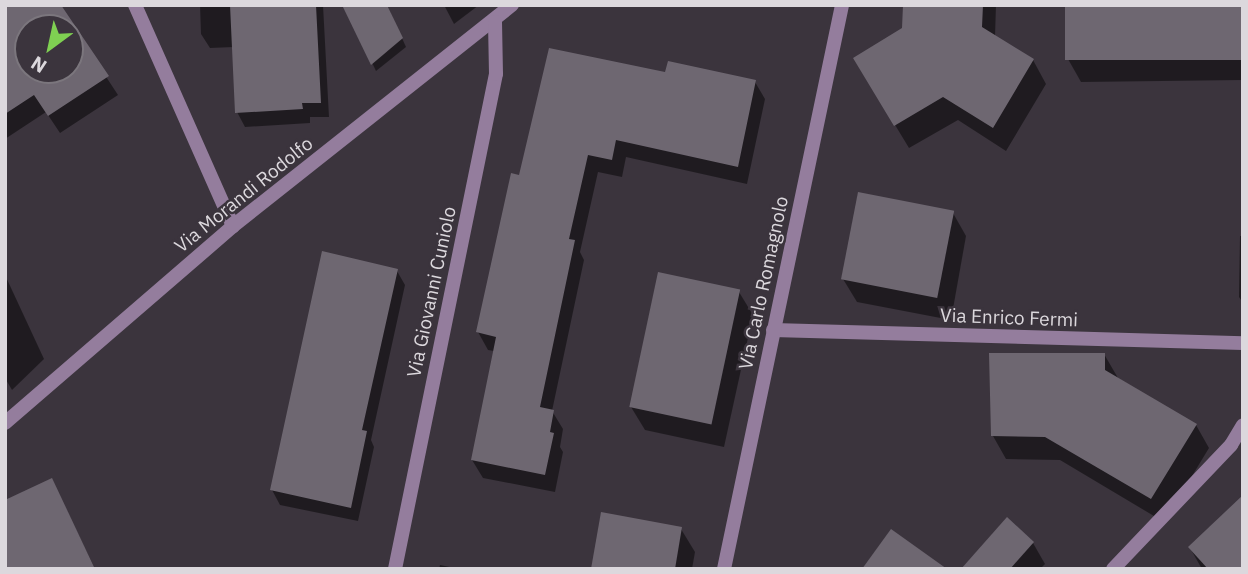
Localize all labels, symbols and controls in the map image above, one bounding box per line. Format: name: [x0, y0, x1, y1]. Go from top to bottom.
north arrow: [14, 14, 84, 84]
text: N: [26, 51, 51, 79]
street label: Via Morandi Rodolfo: [170, 132, 318, 258]
street label: Via Carlo Romagnolo: [734, 194, 794, 372]
street label: Via Giovanni Cuniolo: [403, 204, 461, 380]
street label: Via Enrico Fermi: [940, 304, 1078, 332]

